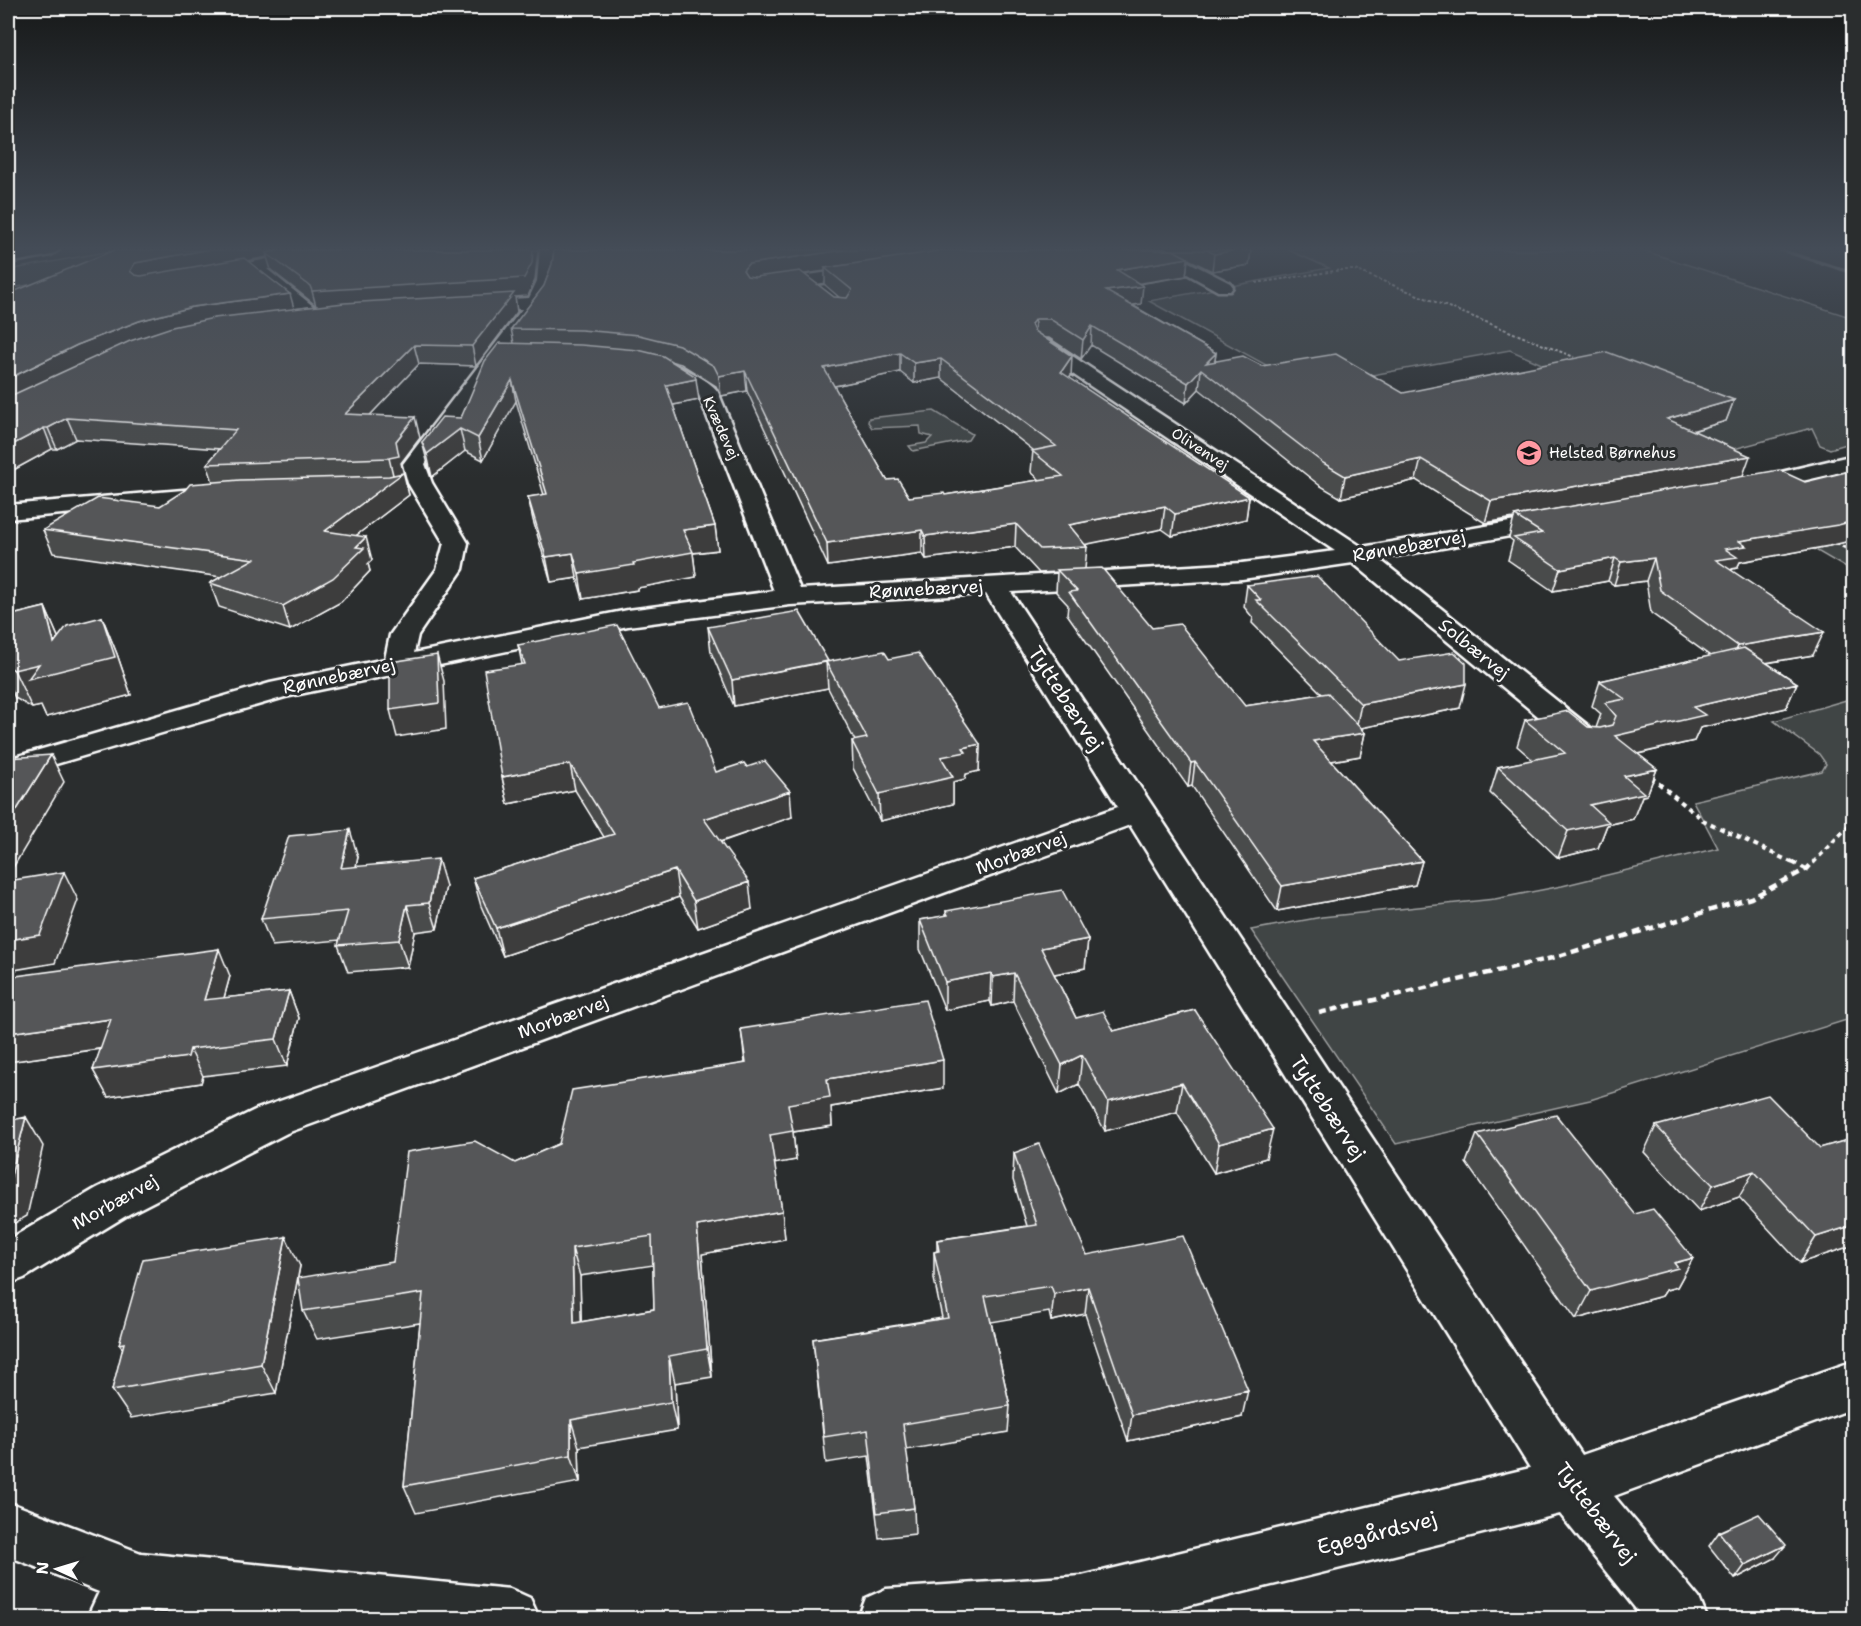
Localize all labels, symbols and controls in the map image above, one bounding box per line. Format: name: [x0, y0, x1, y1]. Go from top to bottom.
street label: Kvædevej: [698, 393, 744, 463]
street label: Olivenvej: [1167, 423, 1233, 475]
school or university icon: Helsted Børnehus: [1514, 438, 1544, 468]
place label: Helsted Børnehus: [1549, 443, 1676, 463]
street label: Rønnebærvej: [1351, 524, 1467, 568]
street label: Rønnebærvej: [868, 574, 984, 604]
street label: Solbærvej: [1433, 613, 1515, 685]
street label: Tyttebærvej: [1021, 641, 1111, 757]
street label: Rønnebærvej: [281, 652, 397, 700]
street label: Morbærvej: [972, 826, 1070, 880]
street label: Morbærvej: [514, 990, 612, 1044]
street label: Tyttebærvej: [1283, 1050, 1373, 1166]
street label: Morbærvej: [68, 1169, 162, 1235]
street label: Tyttebærvej: [1549, 1457, 1643, 1569]
street label: Egegårdsvej: [1314, 1505, 1440, 1561]
north arrow: [27, 1539, 87, 1599]
text: N: [32, 1561, 53, 1575]

